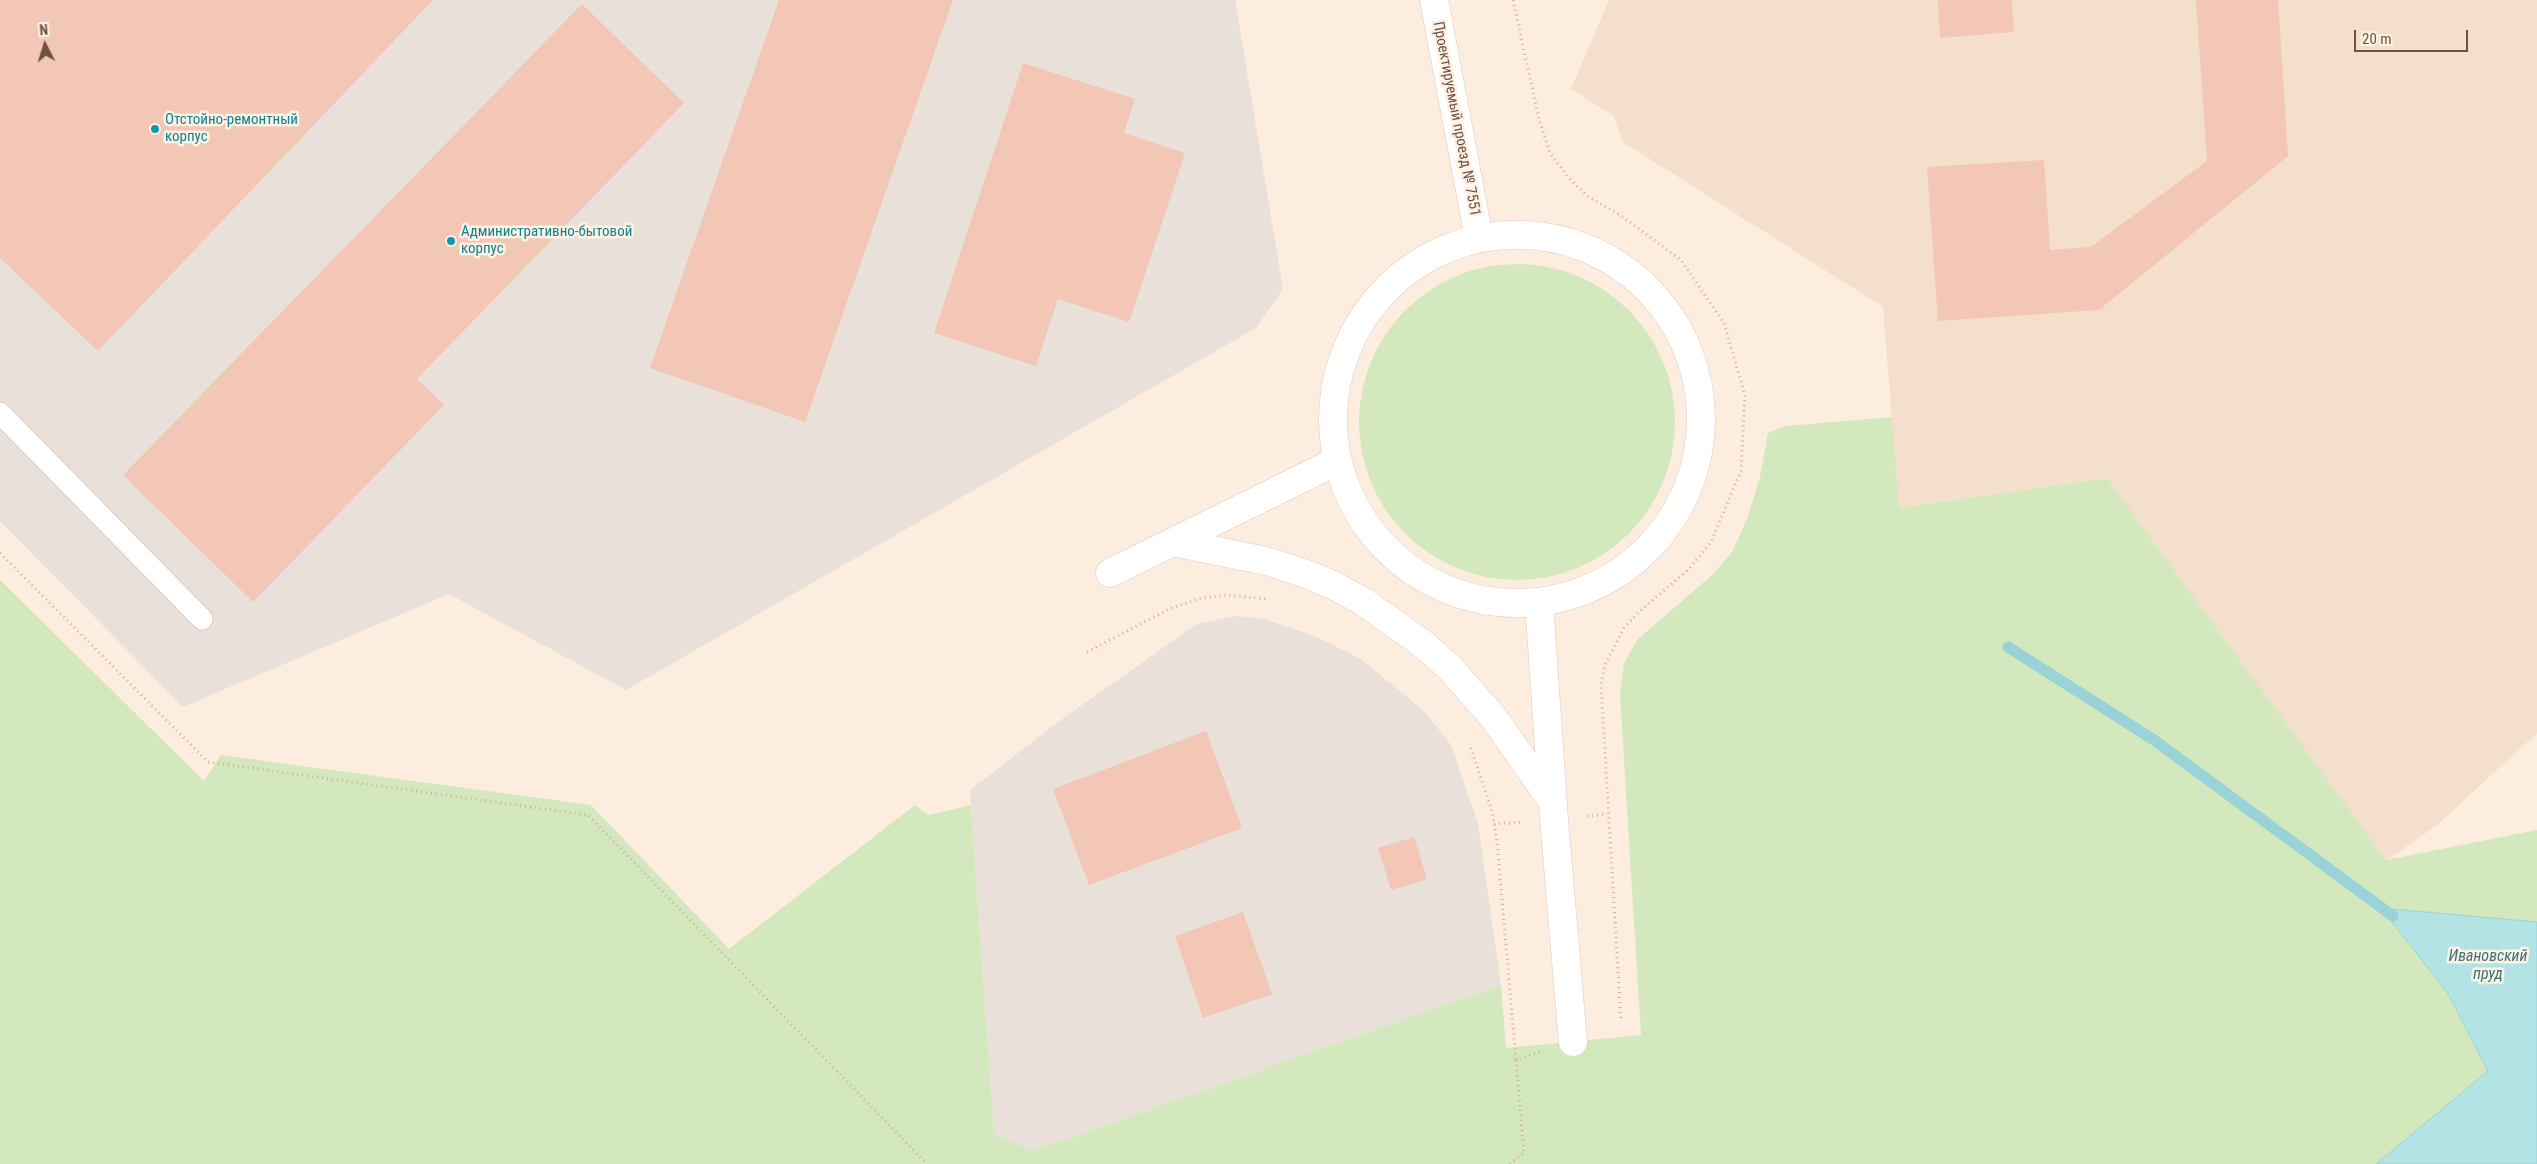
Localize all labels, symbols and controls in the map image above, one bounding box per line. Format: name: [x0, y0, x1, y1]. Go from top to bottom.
north arrow: [20, 20, 70, 70]
street label: Проектируемый проезд № 7551: [1428, 20, 1484, 218]
scale bar: [2357, 20, 2471, 52]
text: N: [39, 22, 49, 38]
text: 20 m: [2362, 30, 2392, 48]
place label: Отстойно-ремонтный корпус: [165, 111, 298, 146]
marker: Отстойно-ремонтный корпус: [149, 123, 161, 135]
place label: Административно-бытовой корпус: [461, 223, 632, 258]
marker: Административно-бытовой корпус: [445, 235, 457, 247]
water label: Ивановский пруд: [2449, 947, 2527, 985]

